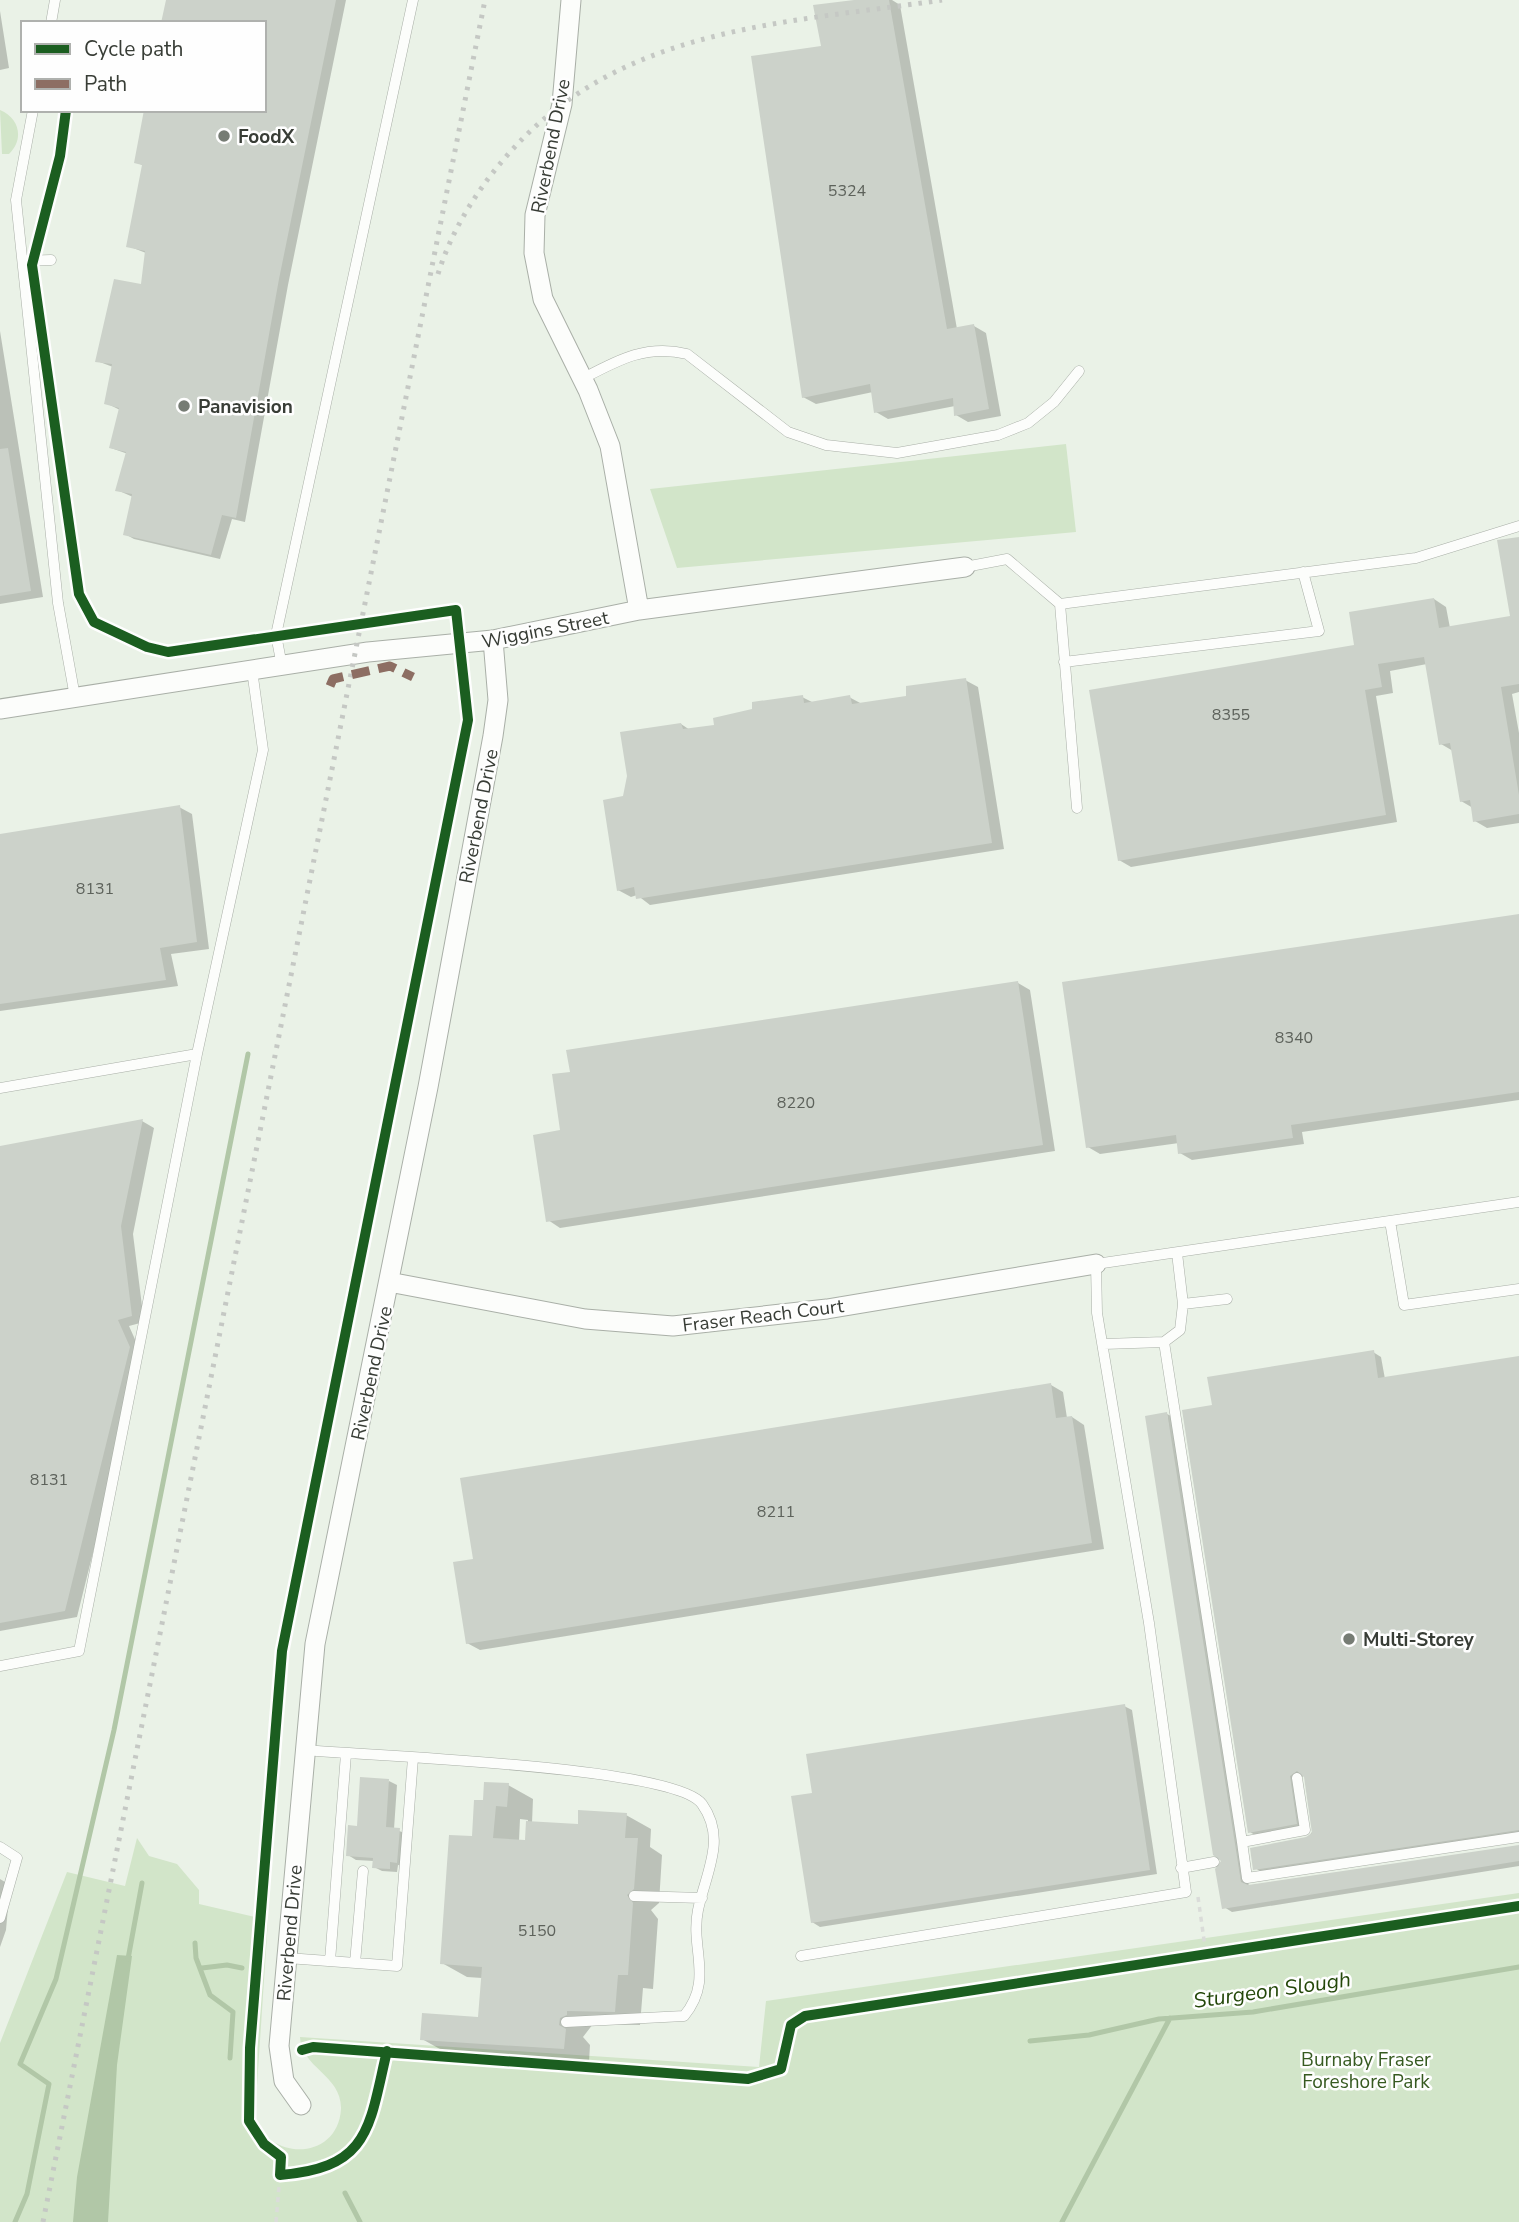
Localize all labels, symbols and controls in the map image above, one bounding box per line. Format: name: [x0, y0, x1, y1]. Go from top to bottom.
legend: [21, 21, 266, 112]
text: Cycle path: [84, 35, 183, 63]
text: Path: [84, 70, 127, 98]
street label: Riverbend Drive: [525, 77, 577, 216]
place label: FoodX: [238, 124, 295, 150]
marker: FoodX: [216, 128, 232, 144]
house number: 5324: [828, 180, 867, 202]
place label: Panavision: [198, 394, 293, 420]
marker: Panavision: [176, 398, 192, 414]
street label: Wiggins Street: [480, 605, 611, 655]
house number: 8355: [1212, 704, 1250, 726]
street label: Riverbend Drive: [453, 747, 505, 886]
house number: 8131: [76, 878, 114, 900]
house number: 8340: [1275, 1027, 1313, 1049]
house number: 8220: [777, 1092, 815, 1114]
street label: Fraser Reach Court: [681, 1293, 846, 1339]
street label: Riverbend Drive: [345, 1304, 399, 1443]
house number: 8131: [30, 1469, 68, 1491]
house number: 8211: [757, 1501, 795, 1523]
place label: Multi-Storey: [1363, 1627, 1475, 1653]
marker: Multi-Storey: [1341, 1631, 1357, 1647]
street label: Riverbend Drive: [271, 1864, 309, 2002]
house number: 5150: [518, 1920, 556, 1942]
water label: Sturgeon Slough: [1192, 1965, 1352, 2015]
park label: Burnaby Fraser Foreshore Park: [1301, 2047, 1431, 2095]

